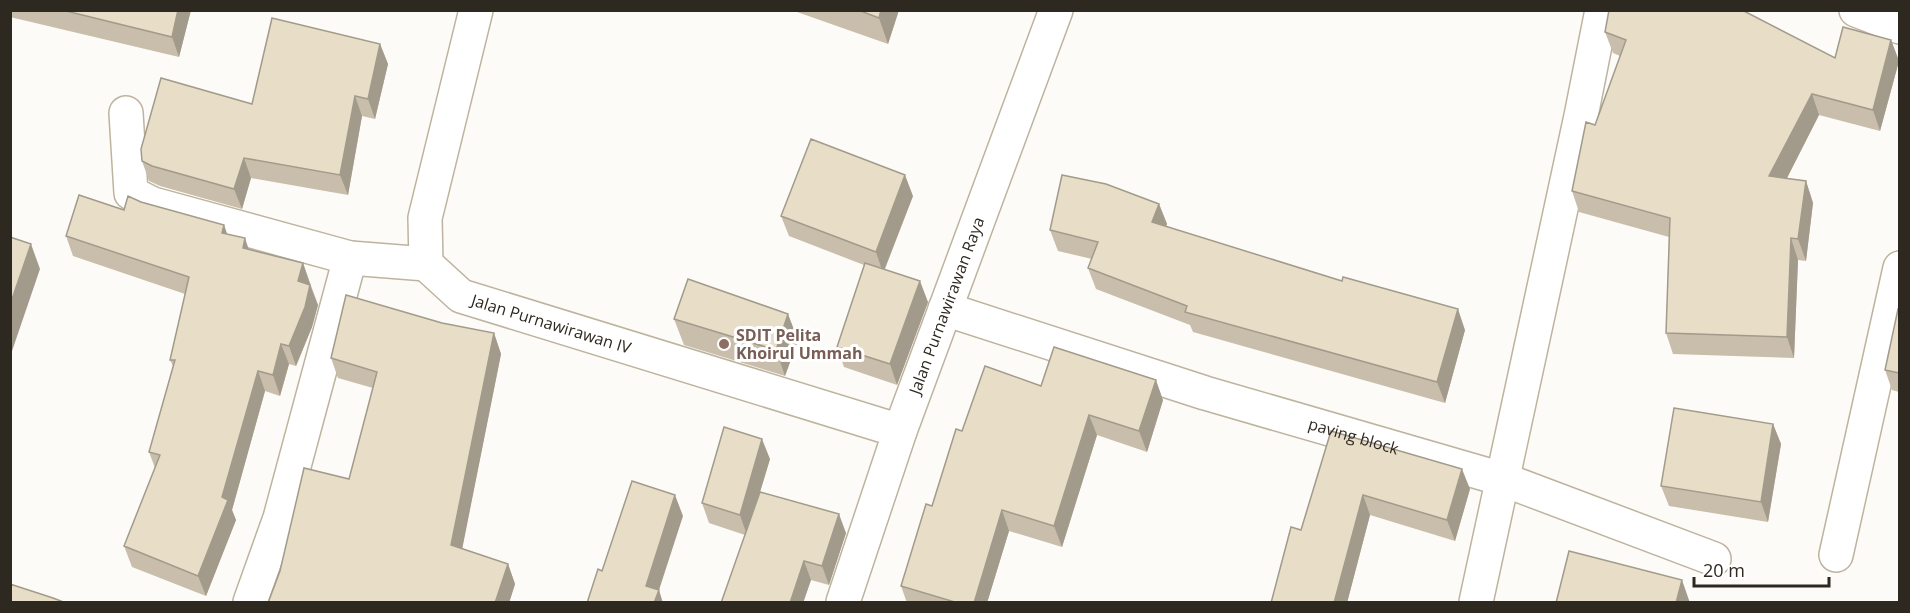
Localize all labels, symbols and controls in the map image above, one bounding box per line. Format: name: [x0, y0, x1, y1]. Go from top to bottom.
street label: Jalan Purnawirawan Raya: [903, 214, 989, 399]
street label: Jalan Purnawirawan IV: [467, 288, 634, 359]
place label: SDIT Pelita Khoirul Ummah: [736, 324, 862, 364]
marker: SDIT Pelita Khoirul Ummah: [717, 337, 731, 351]
street label: paving block: [1306, 413, 1402, 460]
scale bar: [1694, 550, 1829, 588]
text: 20 m: [1703, 558, 1745, 582]

